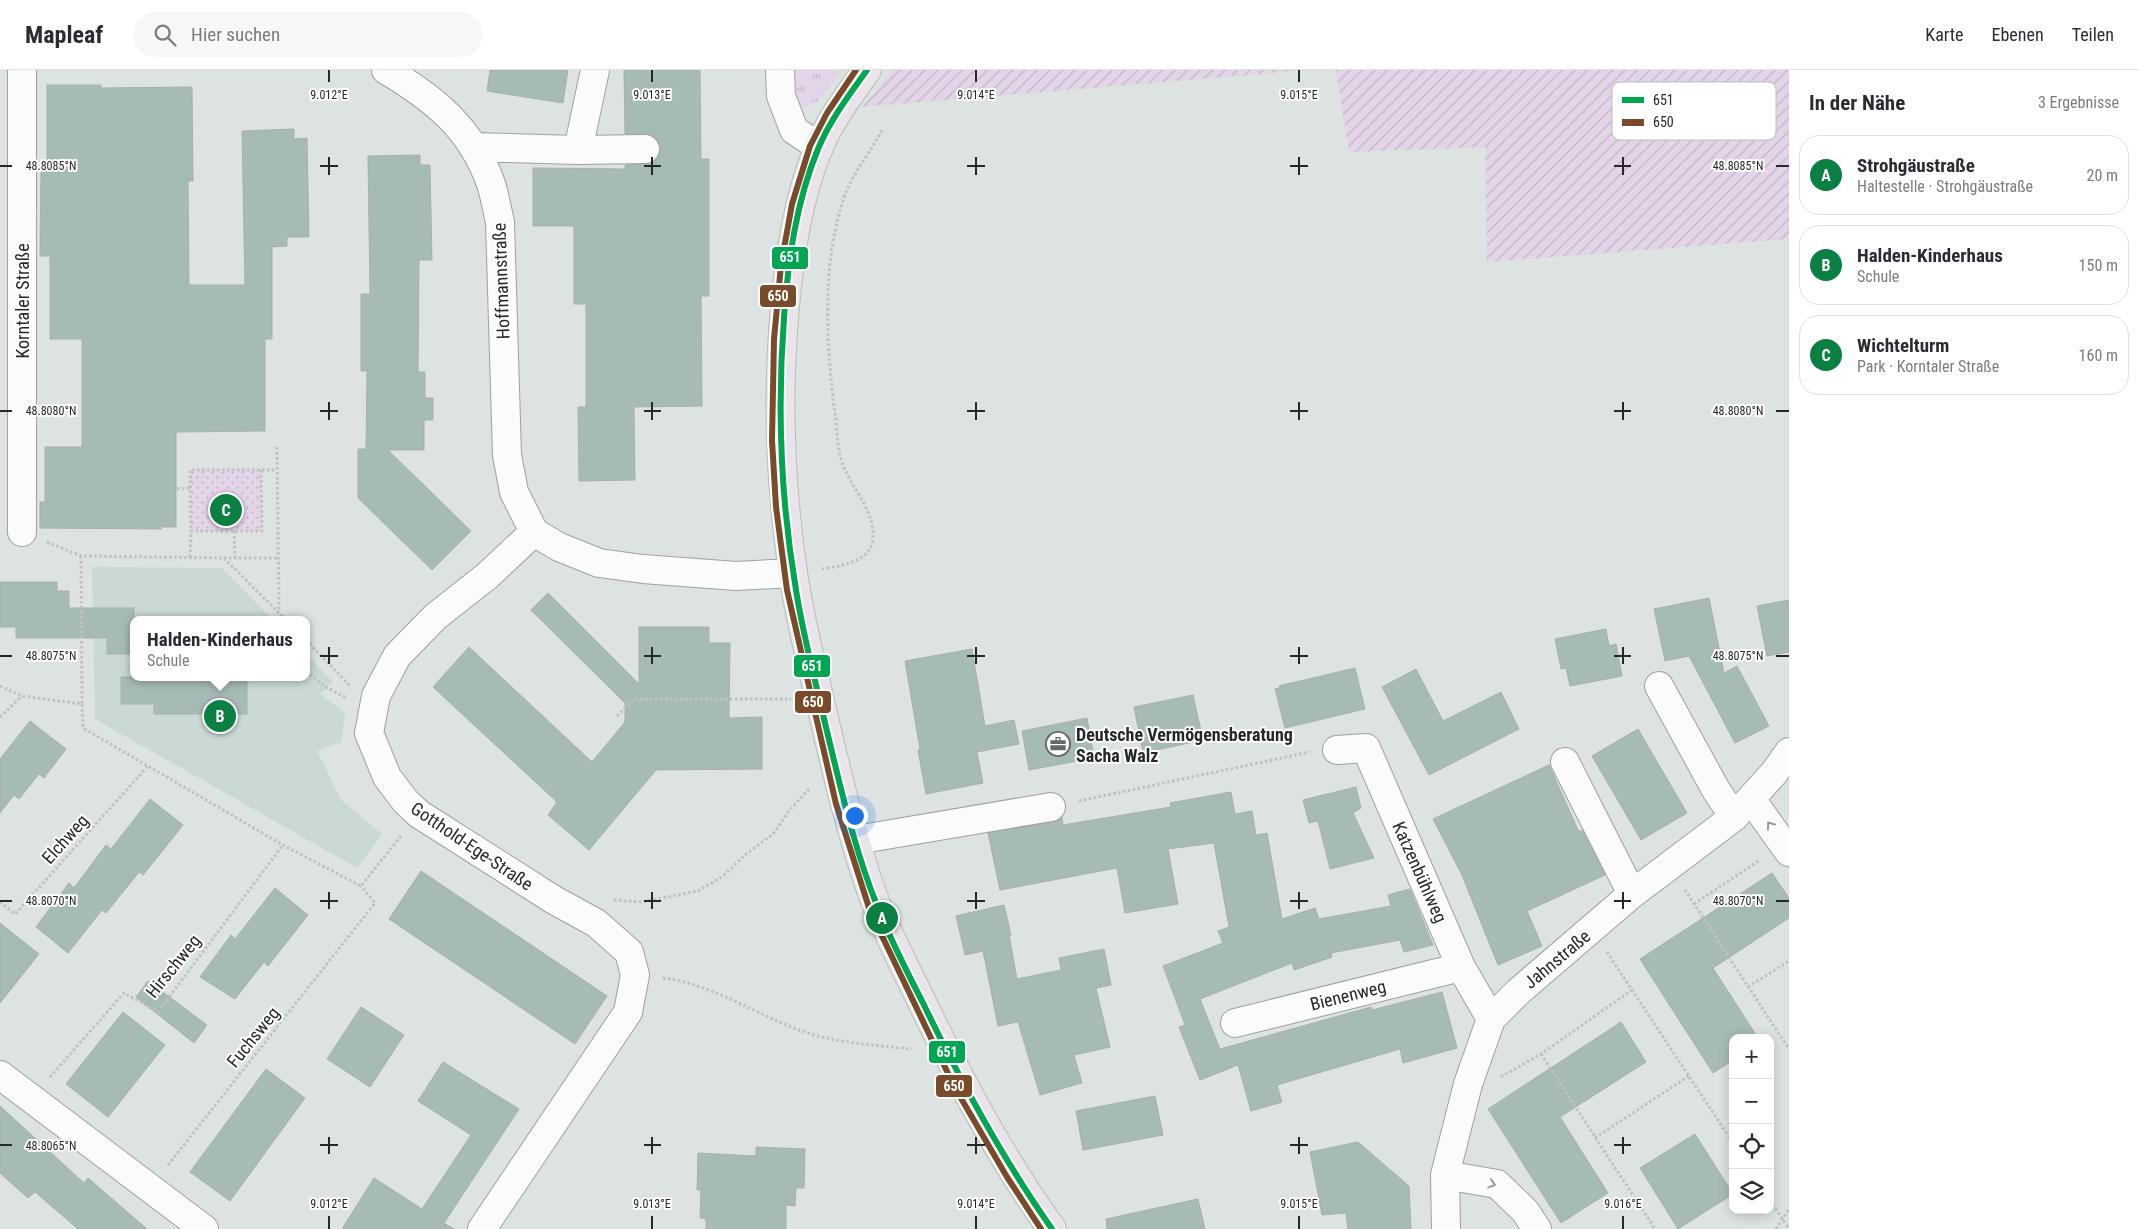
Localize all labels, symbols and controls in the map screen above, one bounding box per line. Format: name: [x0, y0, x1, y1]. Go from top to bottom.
search box: [133, 12, 483, 57]
text: Mapleaf: [25, 21, 103, 49]
icon: search: [151, 21, 179, 49]
text: Hier suchen: [191, 23, 280, 46]
text: Karte: [1925, 24, 1964, 45]
text: Ebenen: [1992, 24, 2044, 45]
text: Teilen: [2072, 24, 2114, 45]
legend: [1612, 82, 1776, 140]
text: 9.012°E: [310, 88, 348, 102]
text: 9.013°E: [633, 88, 671, 102]
text: 9.014°E: [957, 88, 995, 102]
text: 9.015°E: [1280, 88, 1318, 102]
text: In der Nähe: [1809, 91, 1905, 115]
text: 651: [1653, 92, 1674, 108]
text: 3 Ergebnisse: [2038, 93, 2119, 112]
text: 650: [1653, 114, 1674, 130]
text: Strohgäustraße: [1857, 154, 1975, 177]
text: 48.8085°N: [26, 159, 76, 173]
text: 48.8085°N: [1713, 159, 1763, 173]
text: A: [1821, 166, 1831, 185]
text: 20 m: [2086, 166, 2118, 185]
text: Haltestelle · Strohgäustraße: [1857, 177, 2033, 196]
street label: Hoffmannstraße: [488, 223, 514, 339]
street label: Korntaler Straße: [12, 243, 33, 359]
text: Halden-Kinderhaus: [1857, 244, 2003, 267]
line badge: 651: [771, 246, 809, 270]
text: 651: [779, 249, 801, 265]
text: B: [1822, 256, 1830, 275]
text: 150 m: [2079, 256, 2118, 275]
text: Schule: [1857, 267, 1899, 286]
line badge: 650: [759, 284, 797, 308]
text: 650: [767, 288, 789, 304]
text: Wichtelturm: [1857, 334, 1949, 357]
text: C: [1821, 346, 1831, 365]
text: 160 m: [2079, 346, 2118, 365]
text: Park · Korntaler Straße: [1857, 357, 1999, 376]
text: 48.8080°N: [26, 404, 76, 418]
text: 48.8080°N: [1713, 404, 1763, 418]
pin: C: [210, 491, 242, 529]
popup: [130, 616, 310, 681]
text: Halden-Kinderhaus: [147, 628, 293, 651]
text: 48.8075°N: [26, 649, 76, 663]
text: 48.8075°N: [1713, 649, 1763, 663]
text: Schule: [147, 651, 189, 670]
line badge: 651: [793, 654, 831, 678]
text: 651: [801, 658, 823, 674]
line badge: 650: [794, 690, 832, 714]
text: 650: [802, 694, 824, 710]
pin: B: [204, 697, 236, 735]
place label: Deutsche Vermögensberatung Sacha Walz: [1076, 724, 1293, 766]
office icon: Deutsche Vermögensberatung Sacha Walz: [1045, 731, 1071, 757]
street label: Gotthold-Ege-Straße: [407, 797, 537, 895]
your location: [842, 803, 868, 829]
street label: Elchweg: [37, 810, 93, 868]
street label: Katzenbühlweg: [1388, 818, 1452, 926]
one-way arrow: [1767, 821, 1776, 831]
text: 48.8070°N: [26, 894, 76, 908]
text: 48.8070°N: [1713, 894, 1763, 908]
pin: A: [866, 899, 898, 937]
street label: Jahnstraße: [1520, 925, 1594, 993]
street label: Hirschweg: [141, 930, 205, 1002]
street label: Bienenweg: [1308, 975, 1388, 1015]
street label: Fuchsweg: [222, 1003, 284, 1071]
map controls: [1729, 1034, 1774, 1214]
button: +: [1729, 1034, 1774, 1079]
line badge: 651: [928, 1040, 966, 1064]
text: 651: [936, 1044, 958, 1060]
line badge: 650: [935, 1074, 973, 1098]
text: 650: [943, 1078, 965, 1094]
button: −: [1729, 1079, 1774, 1124]
button: locate: [1729, 1124, 1774, 1169]
text: 48.8065°N: [26, 1139, 76, 1153]
button: layers: [1729, 1169, 1774, 1214]
one-way arrow: [1487, 1178, 1496, 1188]
text: 9.012°E: [310, 1197, 348, 1211]
text: 9.013°E: [633, 1197, 671, 1211]
text: 9.014°E: [957, 1197, 995, 1211]
text: 9.015°E: [1280, 1197, 1318, 1211]
text: 9.016°E: [1604, 1197, 1642, 1211]

